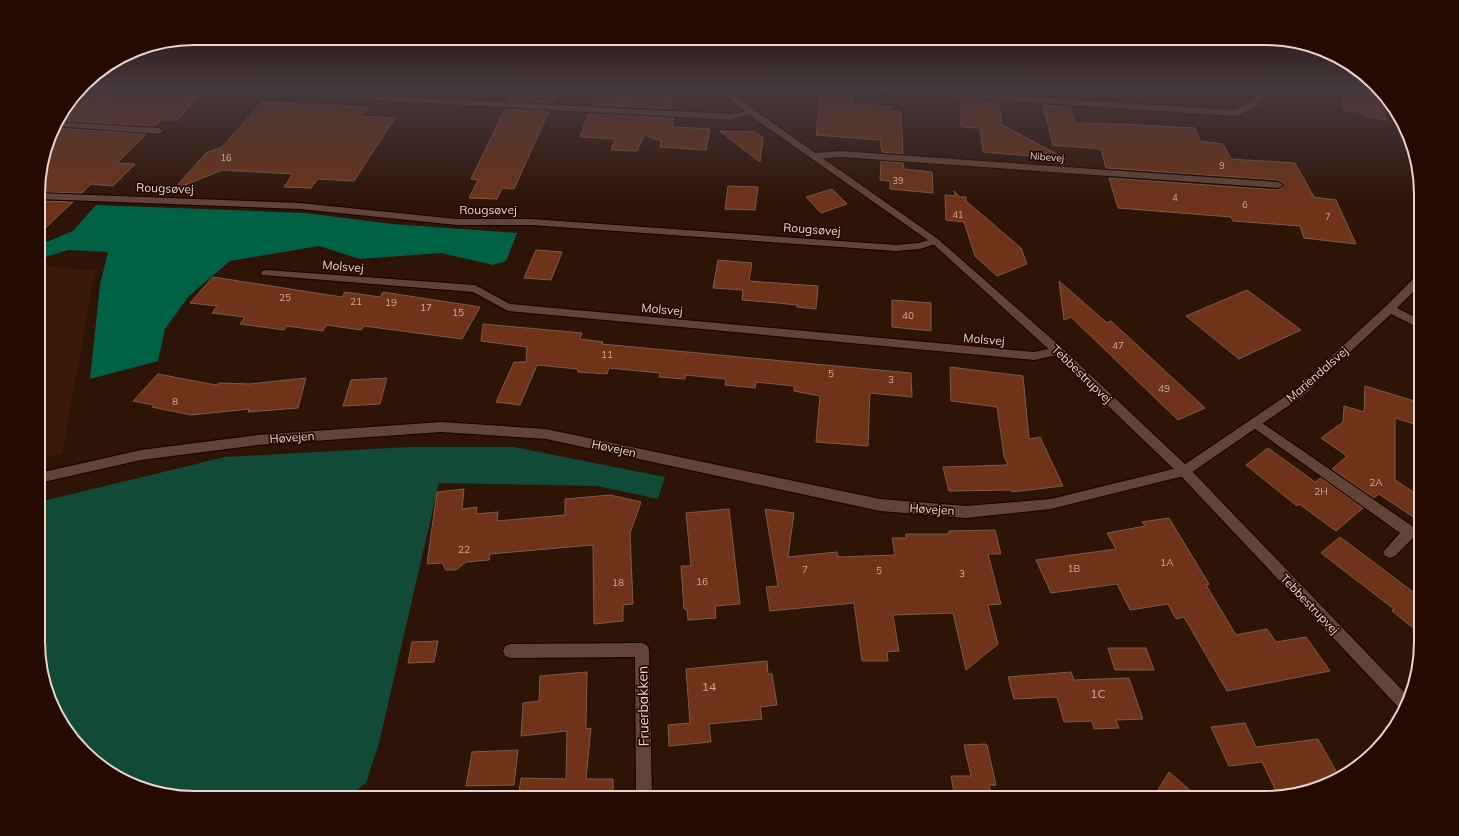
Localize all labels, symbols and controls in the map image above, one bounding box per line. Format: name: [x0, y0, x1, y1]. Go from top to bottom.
street label: Nibevej: [1029, 149, 1065, 165]
house number: 16: [221, 152, 231, 163]
house number: 9: [1219, 160, 1225, 171]
house number: 39: [893, 175, 903, 186]
street label: Rougsøvej: [136, 179, 194, 197]
house number: 4: [1172, 192, 1178, 203]
house number: 6: [1242, 199, 1248, 210]
street label: Rougsøvej: [459, 202, 517, 217]
house number: 41: [953, 209, 963, 220]
house number: 7: [1325, 211, 1331, 222]
street label: Rougsøvej: [783, 220, 841, 238]
street label: Molsvej: [322, 257, 364, 275]
house number: 25: [279, 291, 291, 304]
house number: 21: [350, 295, 362, 308]
house number: 19: [385, 296, 397, 309]
street label: Molsvej: [641, 300, 683, 318]
house number: 17: [420, 301, 432, 314]
house number: 15: [452, 306, 464, 319]
house number: 40: [902, 309, 914, 322]
street label: Molsvej: [963, 330, 1005, 348]
house number: 47: [1112, 339, 1124, 352]
street label: Tebbestrupvej: [1049, 342, 1115, 407]
street label: Mariendalsvej: [1283, 343, 1351, 405]
house number: 11: [601, 348, 613, 361]
house number: 5: [828, 367, 834, 380]
house number: 3: [888, 373, 894, 386]
house number: 49: [1158, 382, 1170, 395]
house number: 8: [172, 395, 178, 408]
street label: Høvejen: [269, 428, 315, 446]
street label: Høvejen: [590, 436, 638, 460]
house number: 2A: [1369, 476, 1383, 489]
house number: 2H: [1314, 485, 1328, 498]
street label: Høvejen: [909, 500, 955, 518]
house number: 22: [458, 543, 470, 556]
house number: 1A: [1160, 556, 1174, 569]
house number: 1B: [1068, 562, 1081, 575]
house number: 7: [802, 563, 808, 576]
house number: 5: [876, 564, 882, 577]
house number: 3: [959, 567, 965, 580]
street label: Tebbestrupvej: [1278, 571, 1343, 637]
house number: 16: [696, 575, 708, 588]
house number: 18: [612, 576, 624, 589]
street label: Fruerbakken: [633, 666, 653, 746]
house number: 14: [702, 679, 716, 694]
house number: 1C: [1090, 686, 1106, 701]

